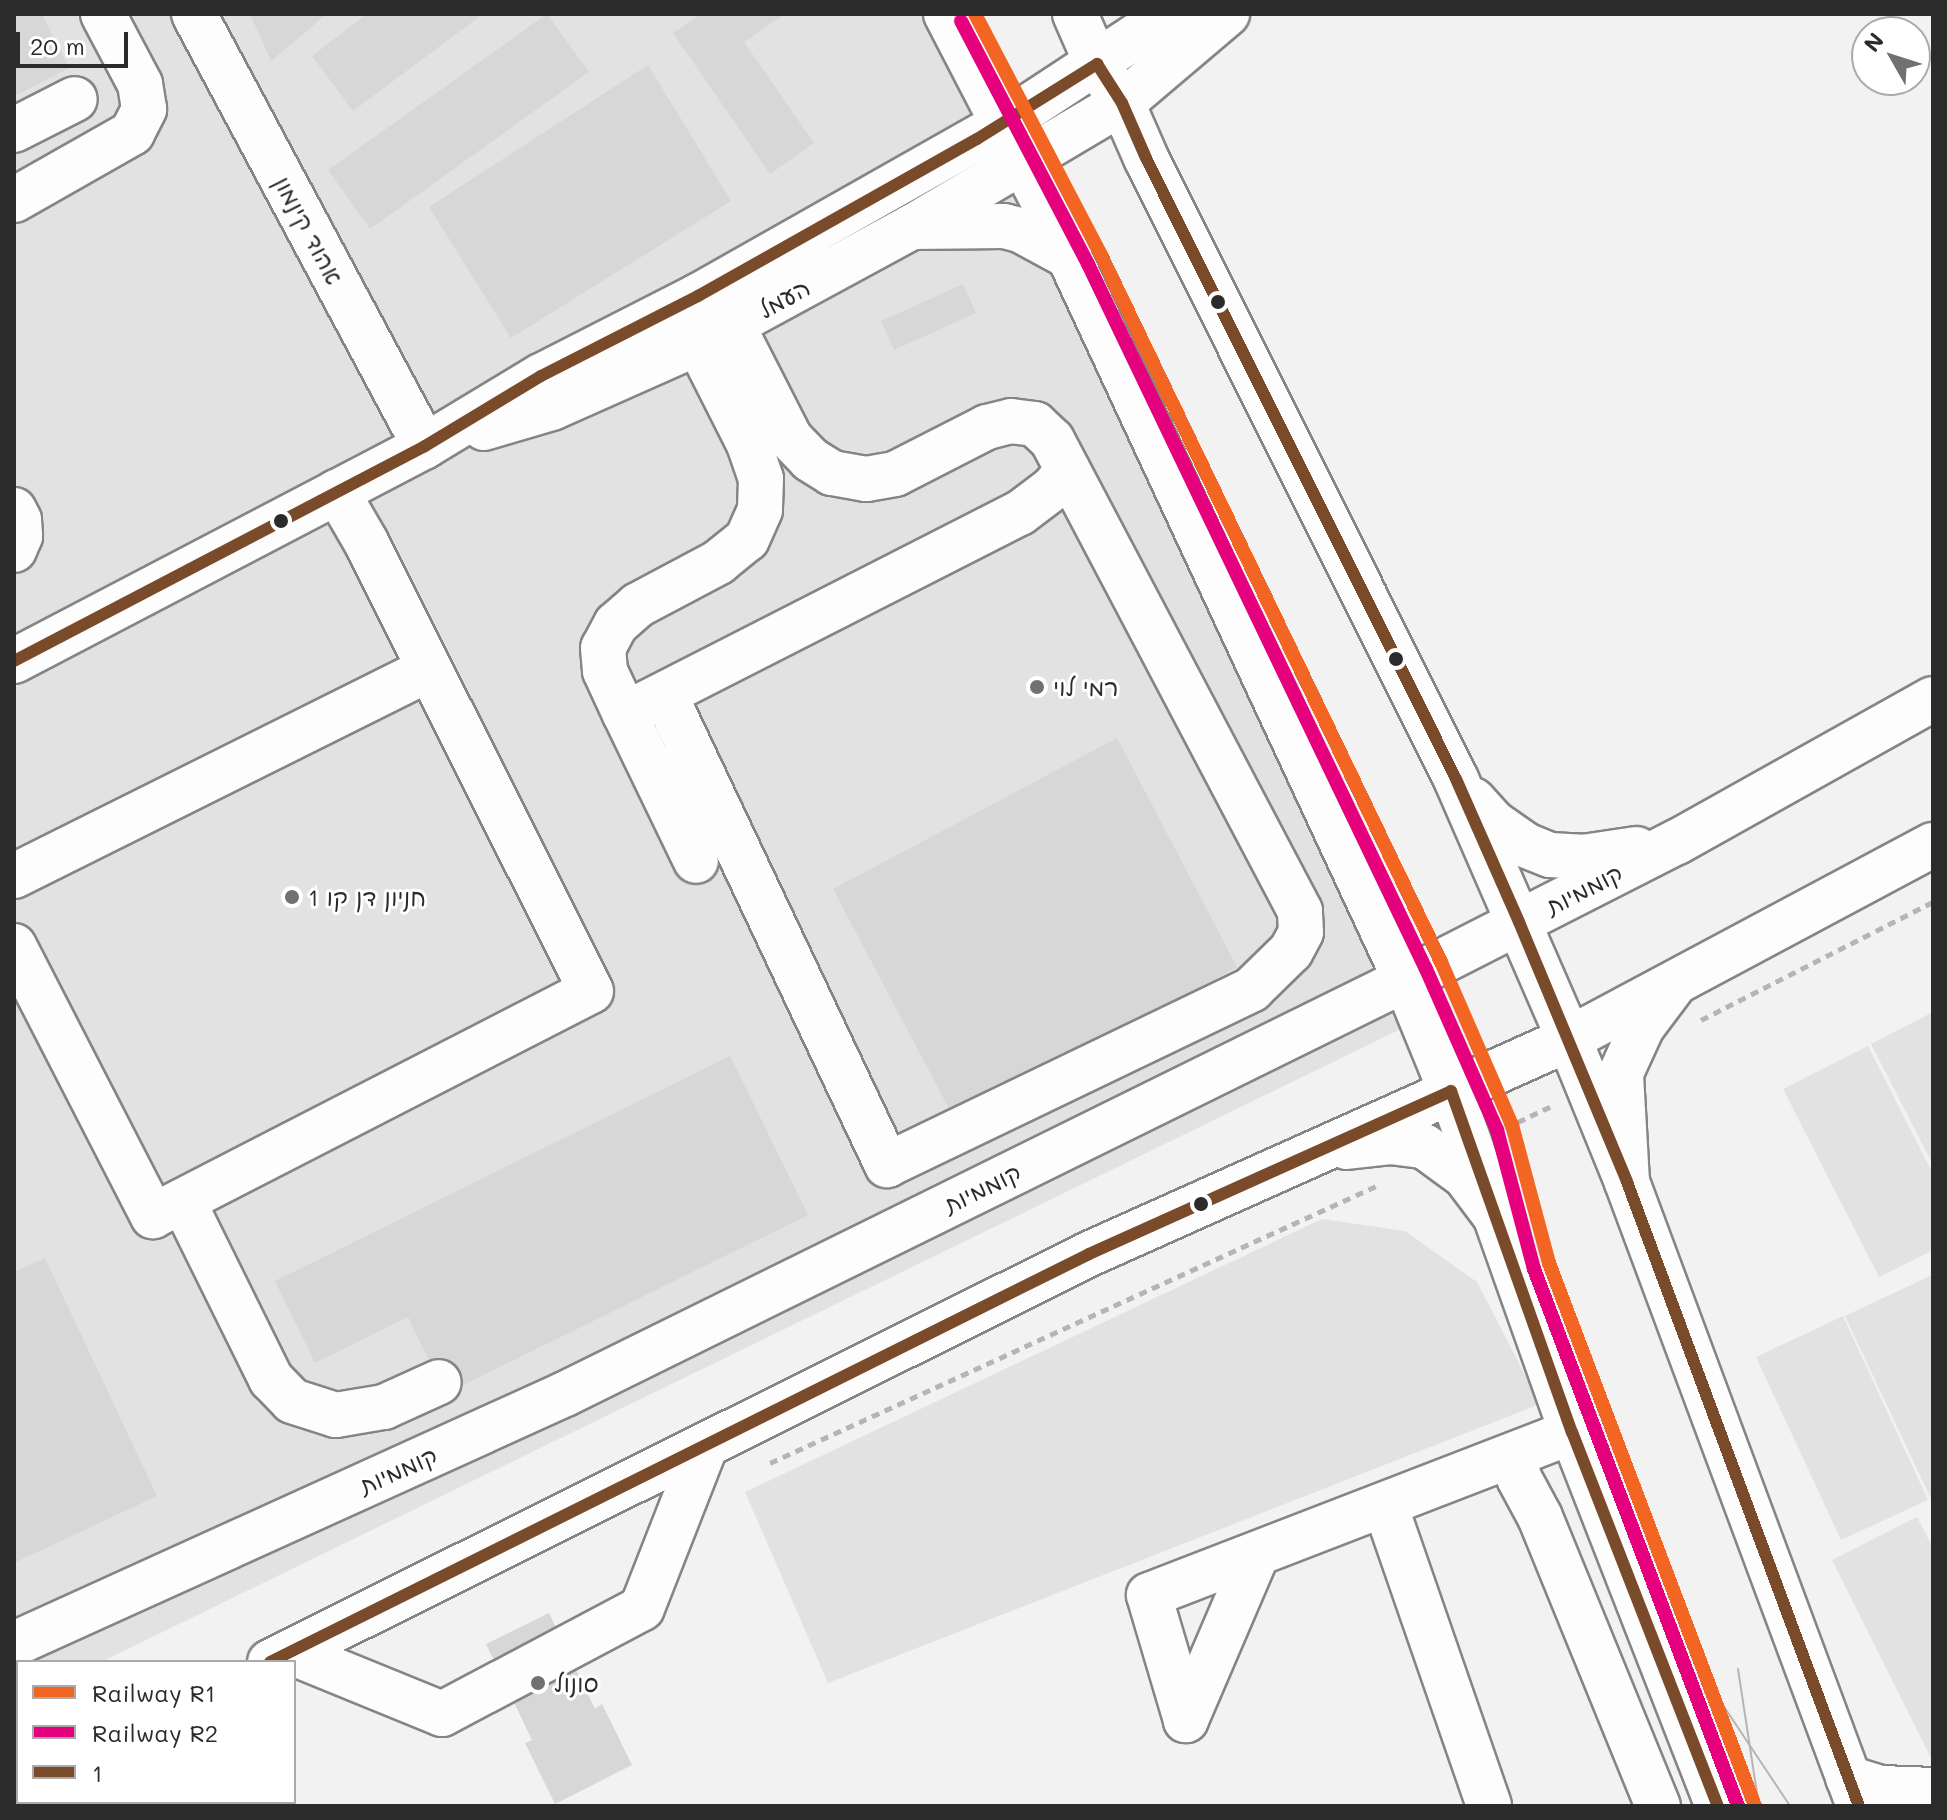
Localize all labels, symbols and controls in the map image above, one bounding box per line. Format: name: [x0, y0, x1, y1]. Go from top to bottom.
scale bar: [20, 16, 132, 66]
north arrow: [1851, 16, 1931, 96]
text: N: [1857, 26, 1890, 57]
text: 20 m: [30, 30, 85, 61]
street label: אהוד קינמון: [269, 171, 349, 289]
street label: העמל: [753, 272, 815, 324]
unlabelled marker: [1210, 294, 1226, 310]
unlabelled marker: [273, 513, 289, 529]
unlabelled marker: [1388, 651, 1404, 667]
place label: רמי לוי: [1053, 673, 1118, 701]
marker: רמי לוי: [1028, 678, 1046, 696]
street label: קוממיות: [1541, 858, 1627, 920]
place label: חניון דן קו 1: [308, 883, 426, 911]
marker: חניון דן קו 1: [283, 888, 301, 906]
street label: קוממיות: [939, 1157, 1025, 1219]
unlabelled marker: [1193, 1196, 1209, 1212]
street label: קוממיות: [355, 1440, 441, 1500]
legend: [16, 1660, 296, 1804]
place label: סונול: [554, 1669, 599, 1697]
marker: סונול: [529, 1674, 547, 1692]
text: Railway R1: [92, 1677, 216, 1708]
text: Railway R2: [92, 1717, 218, 1748]
text: 1: [92, 1757, 103, 1788]

